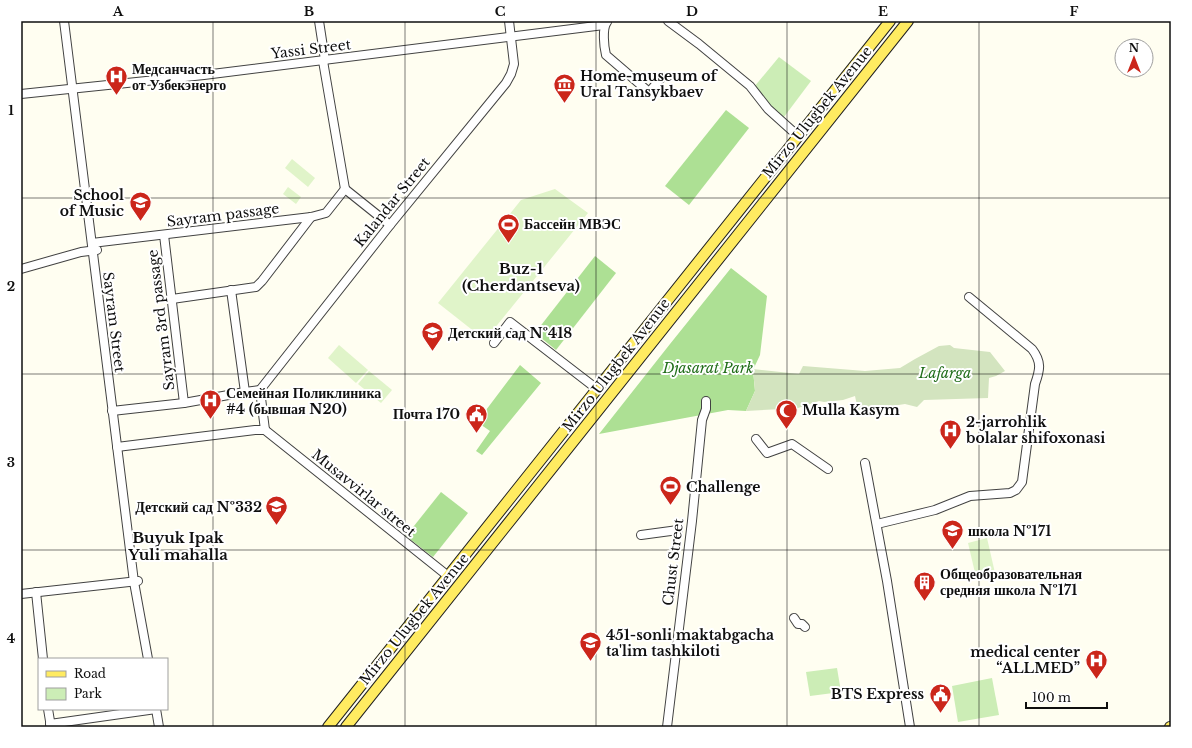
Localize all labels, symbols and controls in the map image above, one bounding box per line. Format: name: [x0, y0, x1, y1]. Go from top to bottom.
text: A: [112, 3, 124, 20]
text: B: [304, 3, 314, 20]
text: C: [495, 3, 506, 20]
text: D: [686, 3, 698, 20]
text: E: [878, 3, 888, 20]
text: F: [1070, 3, 1079, 20]
street label: Yassi Street: [269, 35, 353, 63]
north arrow: [1114, 38, 1154, 78]
text: N: [1129, 41, 1140, 55]
street label: Mirzo Ulugbek Avenue: [758, 42, 876, 182]
place label: Медсанчасть от Узбекэнерго: [132, 60, 226, 94]
hospital icon: Медсанчасть от Узбекэнерго: [103, 64, 129, 97]
place label: Home-museum of Ural Tansykbaev: [580, 67, 719, 101]
museum icon: Home-museum of Ural Tansykbaev: [551, 71, 577, 104]
text: 1: [8, 102, 14, 119]
street label: Kalandar Street: [350, 153, 434, 251]
place label: School of Music: [60, 186, 124, 220]
school or university icon: School of Music: [127, 190, 153, 223]
street label: Sayram passage: [166, 199, 280, 231]
sports icon: Бассейн МВЭС: [495, 211, 521, 244]
place label: Бассейн МВЭС: [524, 215, 621, 233]
street label: Sayram 3rd passage: [143, 249, 179, 391]
district label: Buz-1 (Cherdantseva): [462, 259, 580, 295]
street label: Sayram Street: [99, 271, 129, 374]
text: 2: [7, 278, 15, 295]
street label: Mirzo Ulugbek Avenue: [558, 295, 674, 435]
school or university icon: Детский сад №418: [420, 320, 446, 353]
place label: Детский сад №418: [448, 324, 572, 342]
park label: Djasarat Park: [662, 359, 753, 377]
park label: Lafarga: [918, 364, 971, 382]
place label: Семейная Поликлиника #4 (бывшая N20): [226, 384, 381, 418]
hospital icon: Семейная Поликлиника #4 (бывшая N20): [197, 388, 223, 421]
mosque icon: Mulla Kasym: [773, 397, 799, 430]
public building icon: Почта 170: [463, 401, 489, 434]
place label: Mulla Kasym: [802, 401, 900, 419]
place label: Почта 170: [393, 405, 460, 423]
place label: 2-jarrohlik bolalar shifoxonasi: [965, 413, 1105, 447]
hospital icon: 2-jarrohlik bolalar shifoxonasi: [938, 417, 964, 450]
street label: Musavvirlar street: [308, 445, 420, 541]
text: 3: [7, 454, 15, 471]
sports icon: Challenge: [657, 474, 683, 507]
place label: Challenge: [686, 478, 761, 496]
school or university icon: Детский сад №332: [264, 494, 290, 527]
place label: Детский сад №332: [135, 498, 262, 516]
street label: Chust Street: [659, 517, 687, 607]
school or university icon: школа №171: [939, 518, 965, 551]
place label: школа №171: [968, 522, 1051, 540]
district label: Buyuk Ipak Yuli mahalla: [127, 528, 228, 564]
street label: Mirzo Ulugbek Avenue: [355, 549, 473, 689]
place label: Общеобразовательная средняя школа №171: [940, 565, 1083, 599]
building icon: Общеобразовательная средняя школа №171: [912, 569, 938, 602]
place label: 451-sonli maktabgacha ta'lim tashkiloti: [606, 626, 774, 660]
text: 4: [7, 630, 16, 647]
school or university icon: 451-sonli maktabgacha ta'lim tashkiloti: [577, 630, 603, 663]
place label: medical center “ALLMED”: [970, 643, 1080, 677]
hospital icon: medical center “ALLMED”: [1083, 647, 1109, 680]
legend: [38, 658, 168, 710]
text: Road: [74, 666, 106, 681]
public building icon: BTS Express: [927, 681, 953, 714]
scale bar: [1026, 684, 1107, 710]
place label: BTS Express: [831, 685, 924, 703]
text: Park: [74, 686, 102, 701]
text: 100 m: [1032, 690, 1071, 705]

